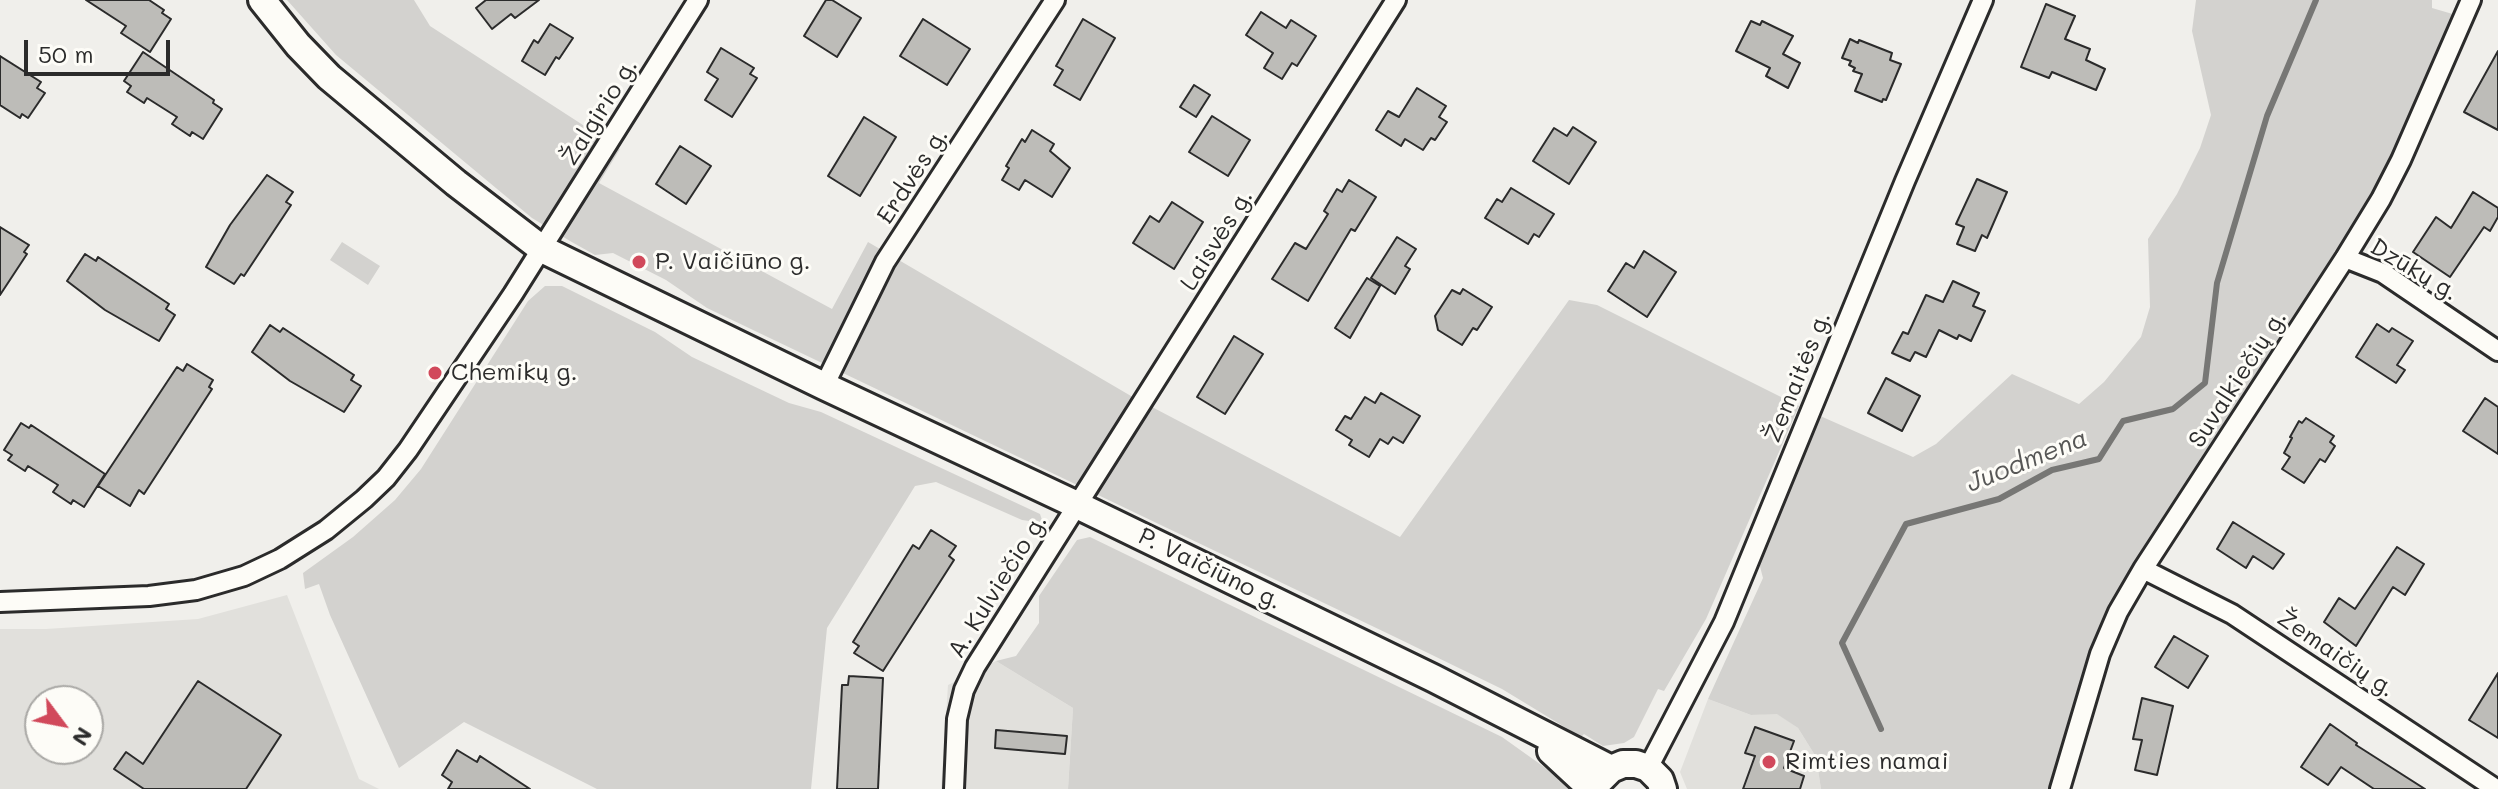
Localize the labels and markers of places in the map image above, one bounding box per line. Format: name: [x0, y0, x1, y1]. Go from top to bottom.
place label: P. Vaičiūno g.: [655, 248, 811, 276]
marker: P. Vaičiūno g.: [630, 253, 648, 271]
place label: Chemikų g.: [451, 359, 578, 387]
marker: Chemikų g.: [426, 364, 444, 382]
place label: Rimties namai: [1785, 748, 1949, 776]
marker: Rimties namai: [1760, 753, 1778, 771]

